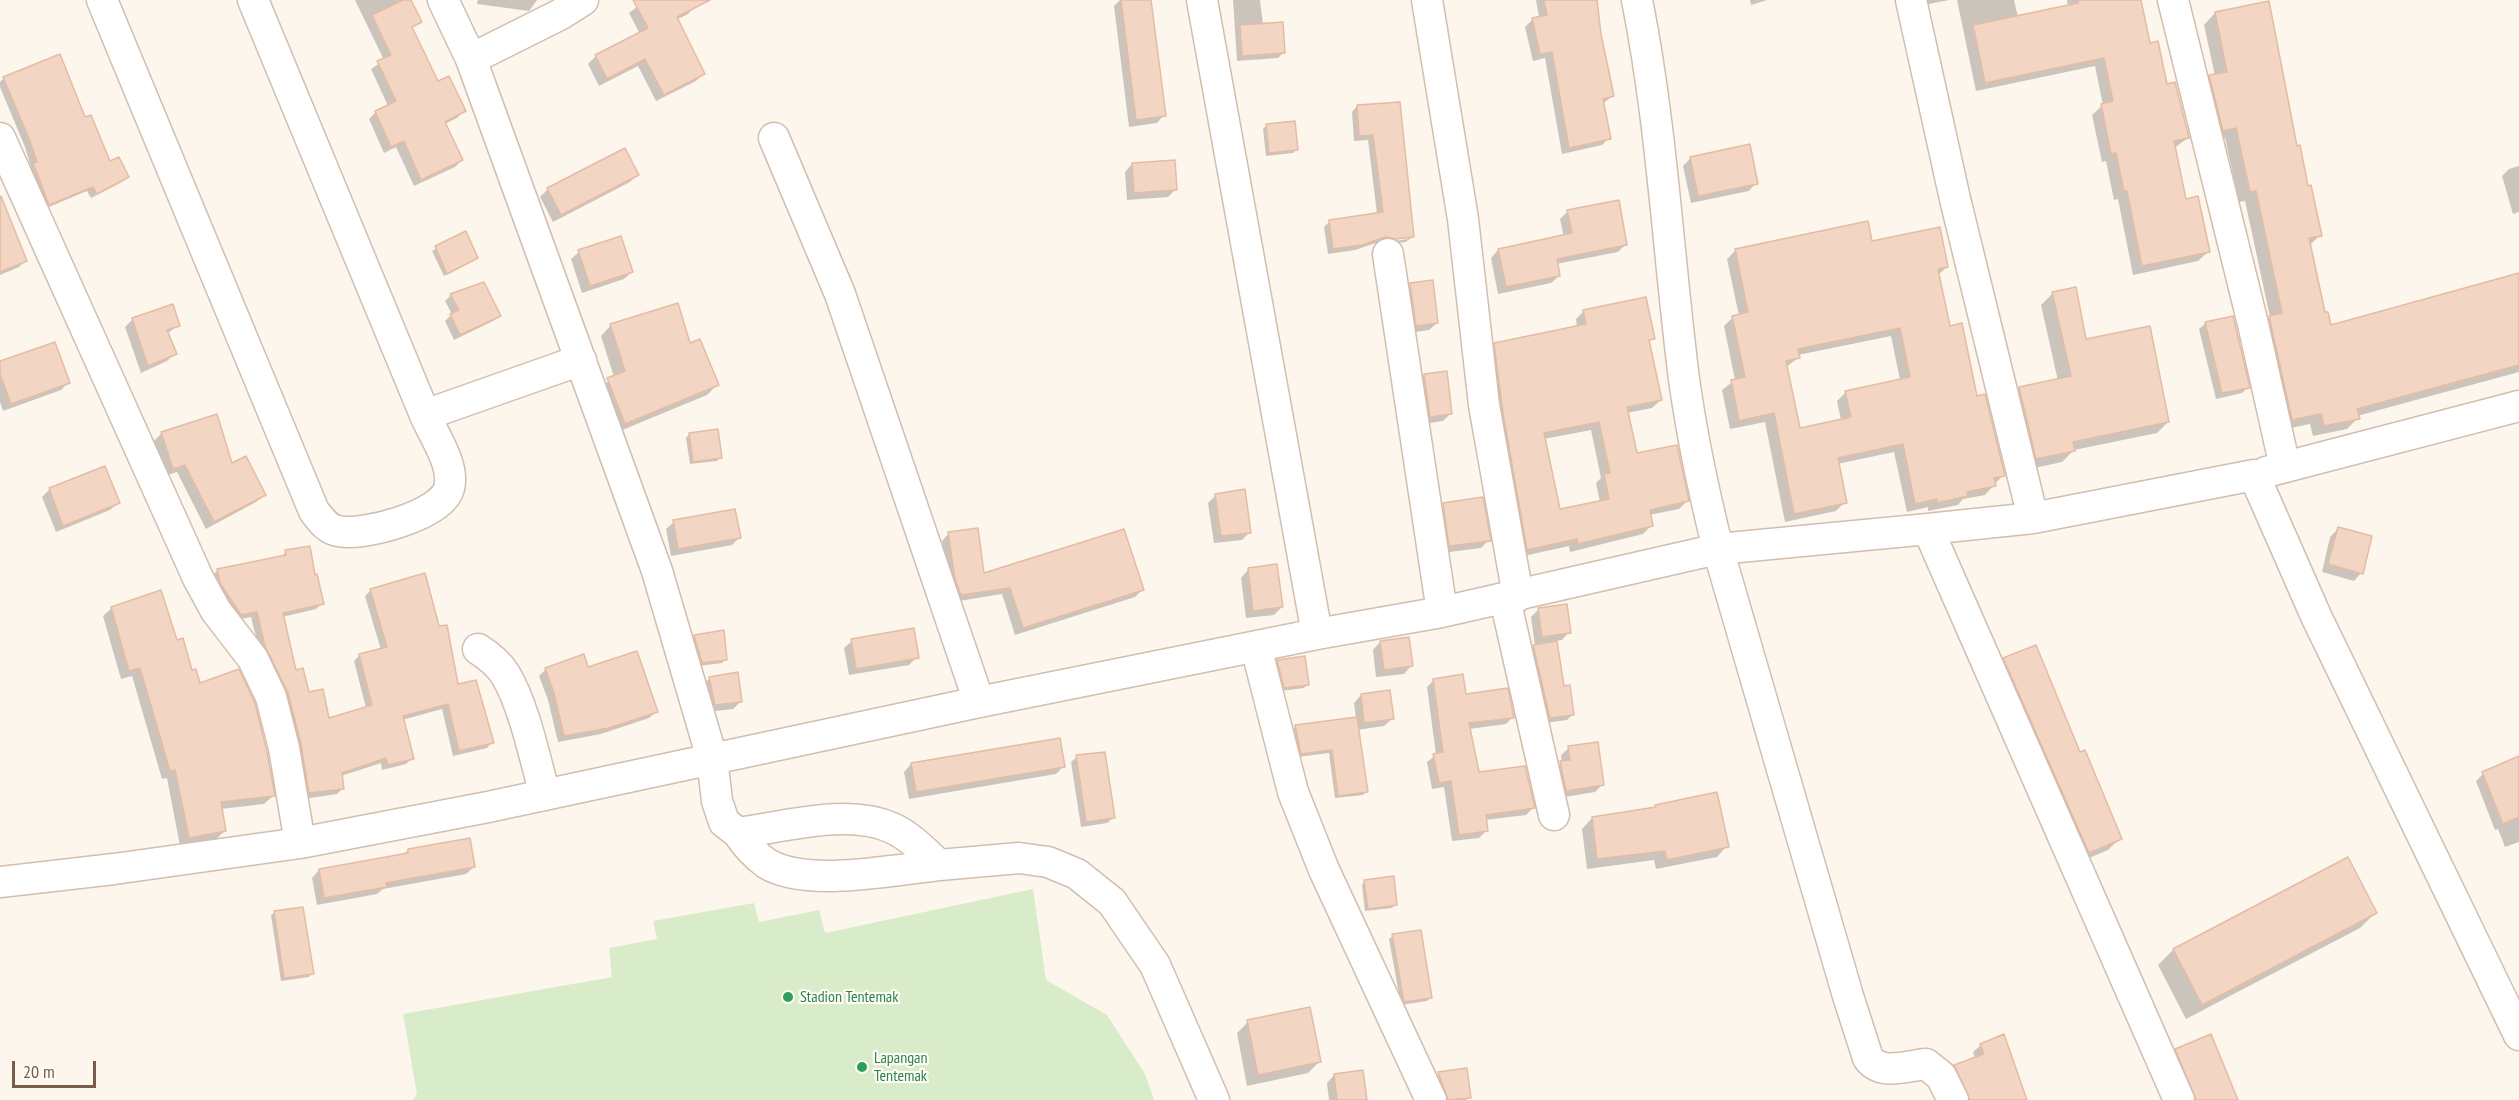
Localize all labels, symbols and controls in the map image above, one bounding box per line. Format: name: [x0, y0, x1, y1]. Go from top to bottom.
place label: Stadion Tentemak: [800, 987, 898, 1007]
marker: Stadion Tentemak: [781, 990, 795, 1004]
place label: Lapangan Tentemak: [874, 1048, 928, 1086]
scale bar: [15, 1049, 99, 1087]
text: 20 m: [23, 1060, 55, 1083]
marker: Lapangan Tentemak: [855, 1060, 869, 1074]

